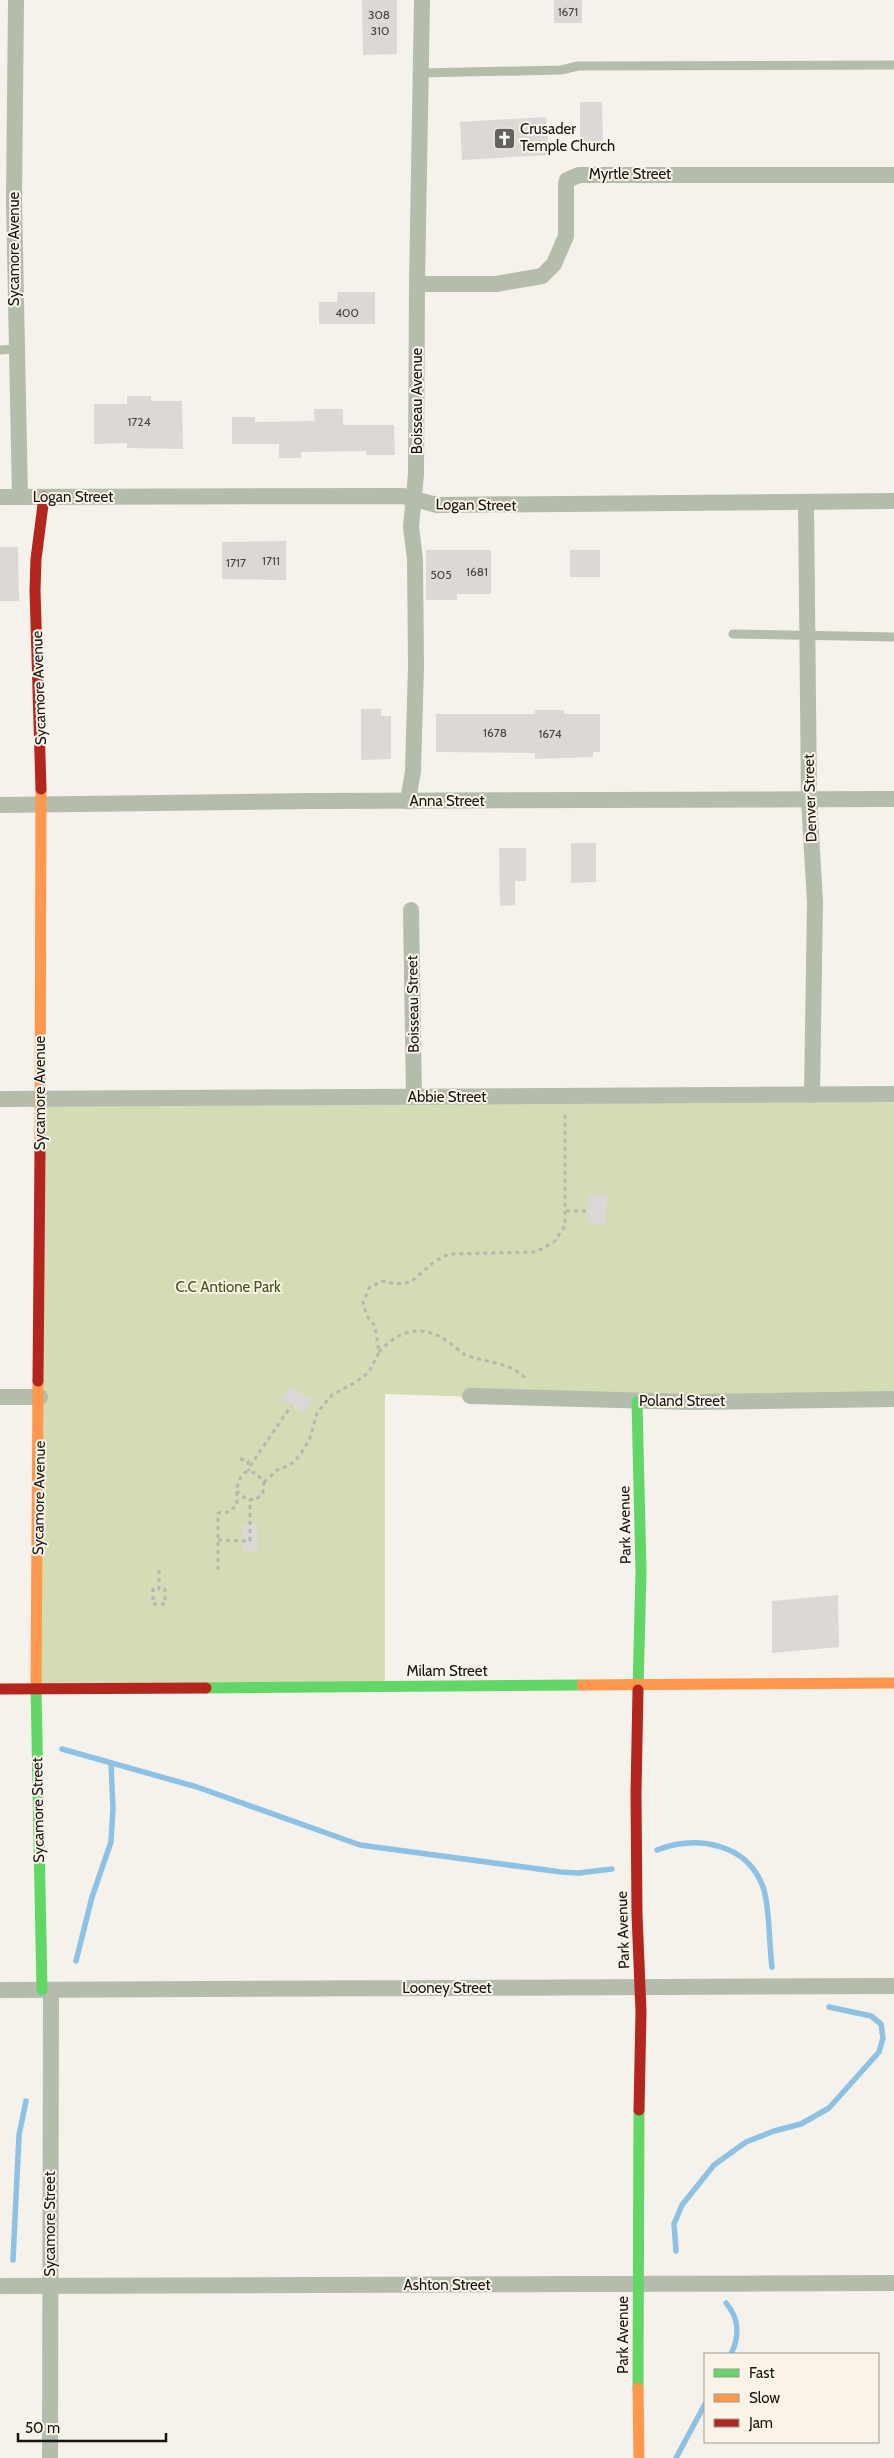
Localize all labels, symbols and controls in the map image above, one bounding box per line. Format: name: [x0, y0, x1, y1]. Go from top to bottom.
house number: 1671: [558, 4, 578, 19]
house number: 308: [368, 7, 390, 22]
house number: 310: [371, 23, 389, 38]
place label: Crusader Temple Church: [520, 120, 615, 155]
church icon: Crusader Temple Church: [492, 126, 516, 150]
street label: Myrtle Street: [589, 165, 671, 183]
street label: Sycamore Avenue: [5, 191, 23, 306]
house number: 400: [335, 305, 359, 320]
street label: Boisseau Avenue: [408, 347, 426, 454]
house number: 1724: [127, 414, 151, 429]
street label: Logan Street: [33, 488, 113, 506]
street label: Logan Street: [436, 495, 516, 515]
house number: 1711: [262, 553, 280, 568]
house number: 1717: [226, 555, 246, 570]
house number: 1681: [466, 564, 488, 579]
house number: 505: [430, 567, 452, 582]
street label: Sycamore Avenue: [28, 630, 50, 746]
house number: 1678: [483, 725, 507, 740]
house number: 1674: [538, 726, 562, 741]
street label: Denver Street: [799, 754, 821, 842]
street label: Anna Street: [409, 792, 485, 810]
street label: Boisseau Street: [403, 955, 423, 1053]
street label: Sycamore Avenue: [31, 1035, 49, 1150]
street label: Abbie Street: [408, 1088, 486, 1106]
park label: C.C Antione Park: [175, 1278, 281, 1296]
street label: Poland Street: [639, 1392, 725, 1410]
street label: Sycamore Avenue: [29, 1440, 49, 1555]
street label: Park Avenue: [615, 1486, 635, 1564]
street label: Milam Street: [406, 1662, 488, 1680]
street label: Sycamore Street: [28, 1757, 48, 1863]
street label: Park Avenue: [613, 1890, 633, 1969]
street label: Looney Street: [402, 1979, 492, 1997]
street label: Sycamore Street: [41, 2171, 59, 2277]
street label: Ashton Street: [403, 2276, 491, 2294]
street label: Park Avenue: [614, 2296, 632, 2374]
legend: [704, 2353, 879, 2443]
text: Fast: [749, 2364, 774, 2382]
text: Slow: [749, 2389, 780, 2407]
scale bar: [18, 2410, 165, 2442]
text: Jam: [748, 2414, 773, 2432]
text: 50 m: [25, 2419, 60, 2437]

